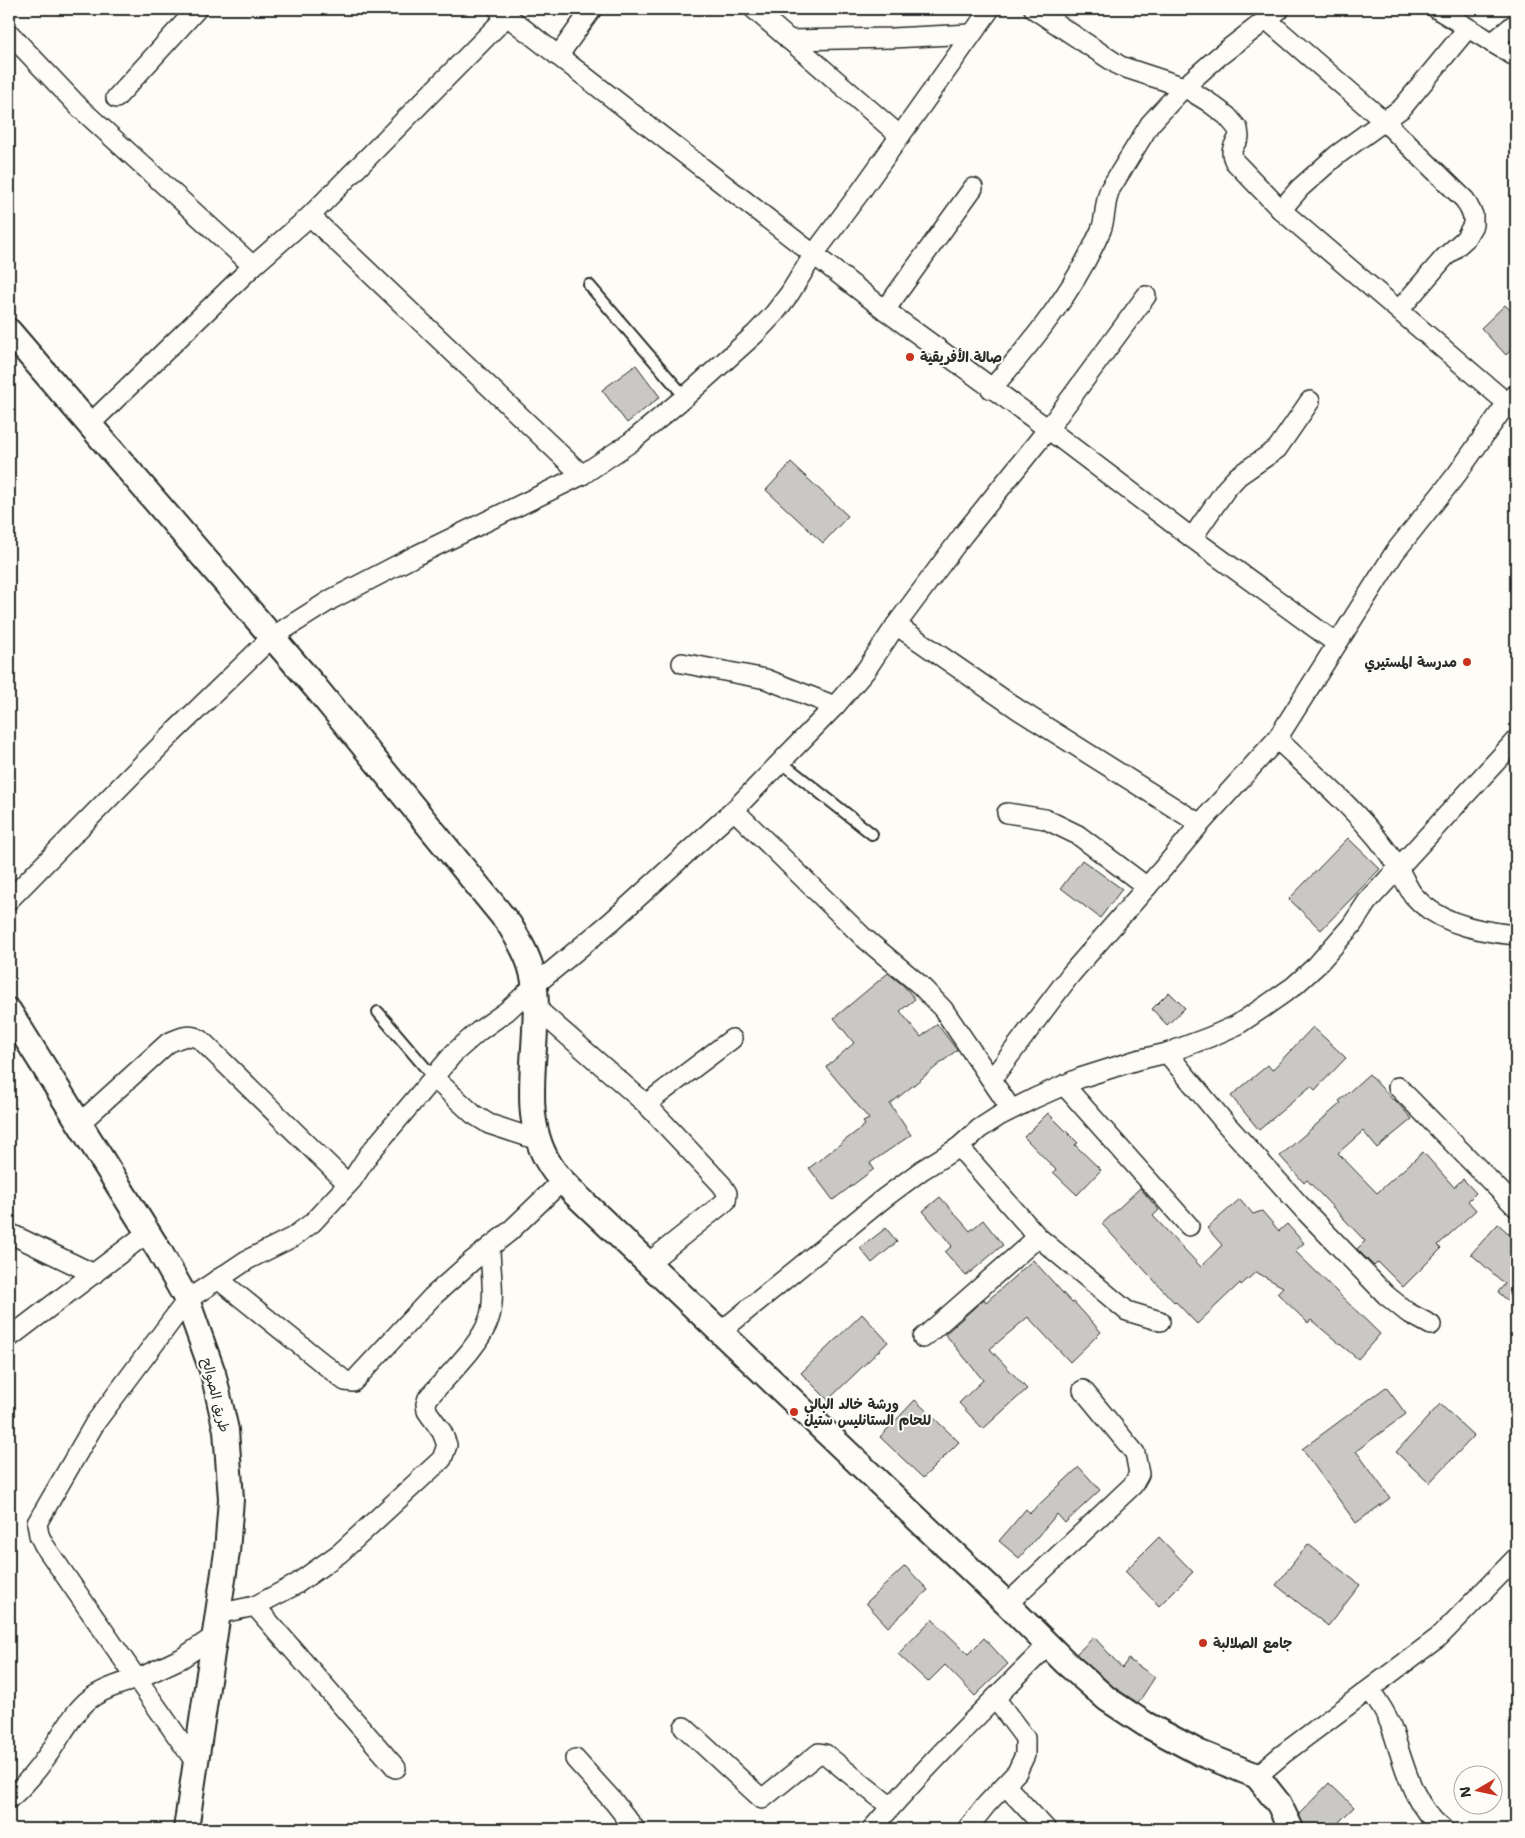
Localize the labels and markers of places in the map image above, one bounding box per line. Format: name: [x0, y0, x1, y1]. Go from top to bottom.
place label: صالة الأفريقية: [920, 347, 1002, 366]
marker: صالة الأفريقية: [904, 351, 916, 363]
place label: مدرسة المستيري: [1365, 653, 1457, 673]
marker: مدرسة المستيري: [1461, 656, 1473, 668]
place label: ورشة خالد البالي للحام الستانليس ستيل: [804, 1395, 931, 1431]
marker: ورشة خالد البالي للحام الستانليس ستيل: [788, 1406, 800, 1418]
place label: جامع الصلالبة: [1213, 1634, 1292, 1653]
marker: جامع الصلالبة: [1197, 1637, 1209, 1649]

